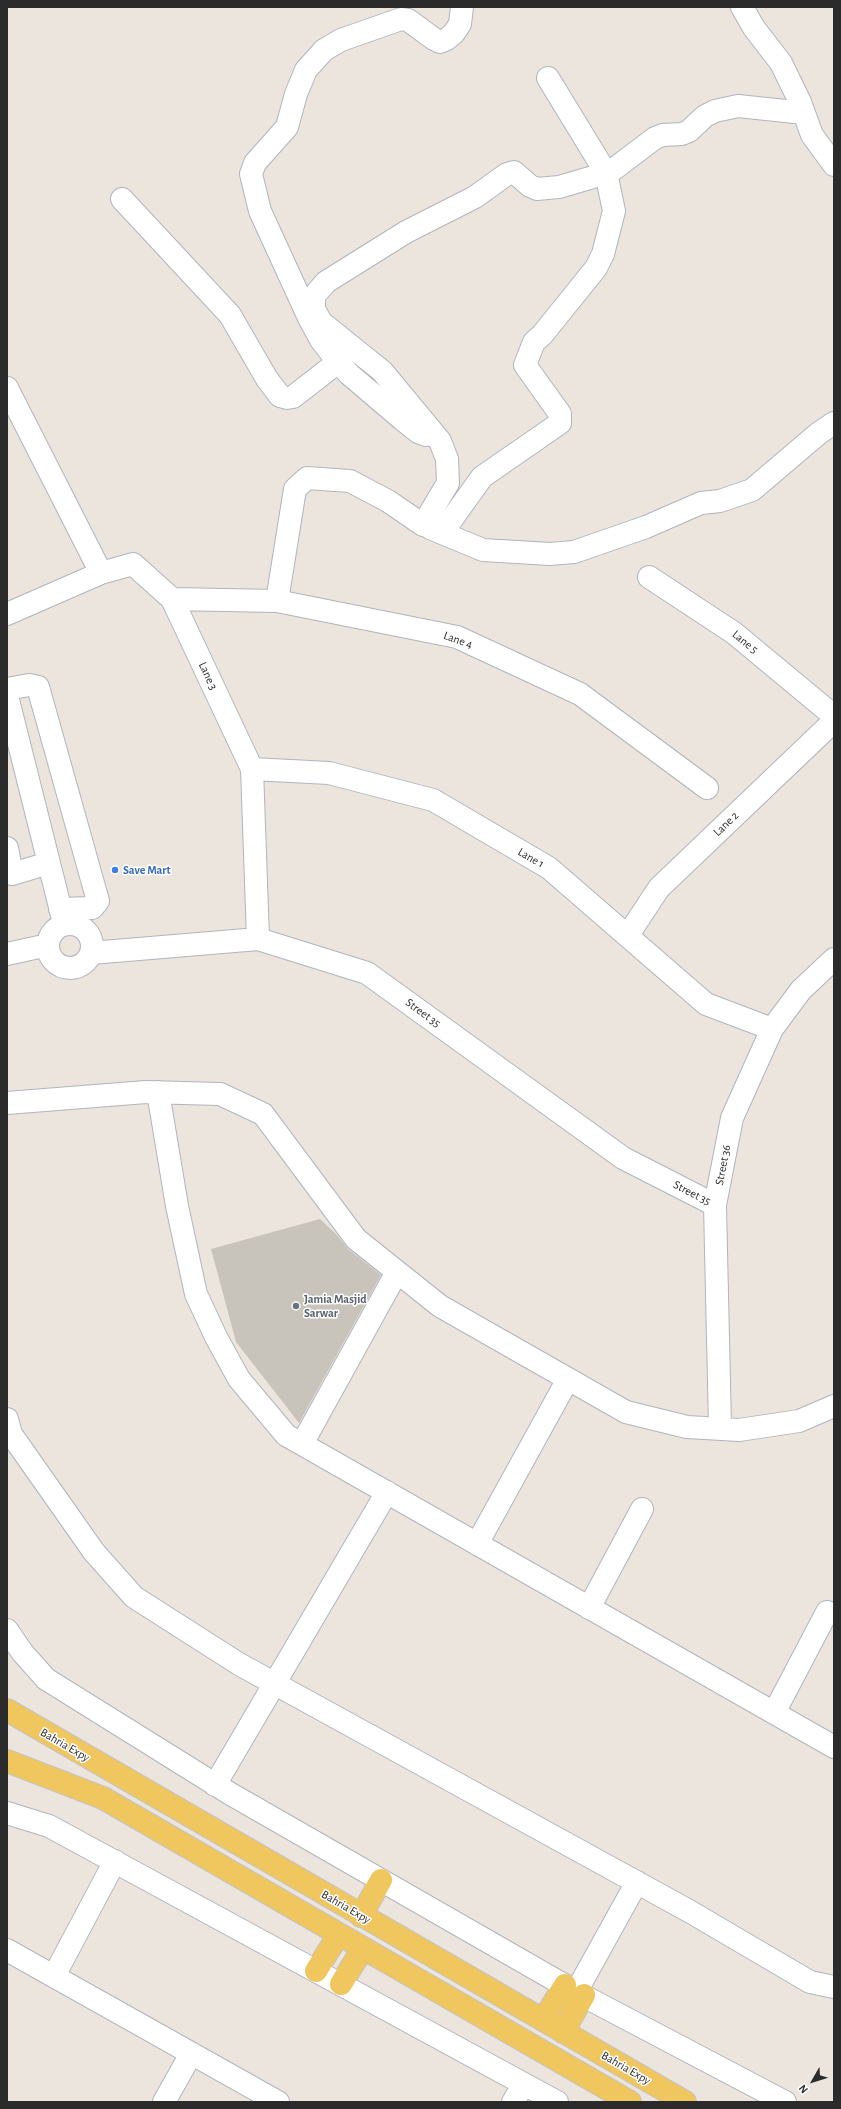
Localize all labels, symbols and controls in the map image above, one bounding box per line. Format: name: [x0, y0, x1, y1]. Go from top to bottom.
street label: Lane 5: [729, 627, 761, 657]
street label: Lane 4: [442, 628, 474, 652]
street label: Lane 3: [195, 660, 221, 692]
street label: Lane 2: [710, 809, 742, 839]
street label: Lane 1: [515, 845, 547, 871]
place label: Save Mart: [123, 863, 171, 877]
marker: Save Mart: [110, 865, 120, 875]
street label: Street 35: [403, 995, 443, 1031]
street label: Street 36: [712, 1144, 734, 1186]
street label: Street 35: [671, 1177, 713, 1209]
place label: Jamia Masjid Sarwar: [304, 1292, 367, 1320]
marker: Jamia Masjid Sarwar: [291, 1301, 301, 1311]
street label: Bahria Expy: [38, 1725, 92, 1765]
street label: Bahria Expy: [319, 1887, 373, 1927]
street label: Bahria Expy: [599, 2048, 653, 2088]
north arrow: [793, 2061, 833, 2101]
text: N: [797, 2082, 810, 2095]

